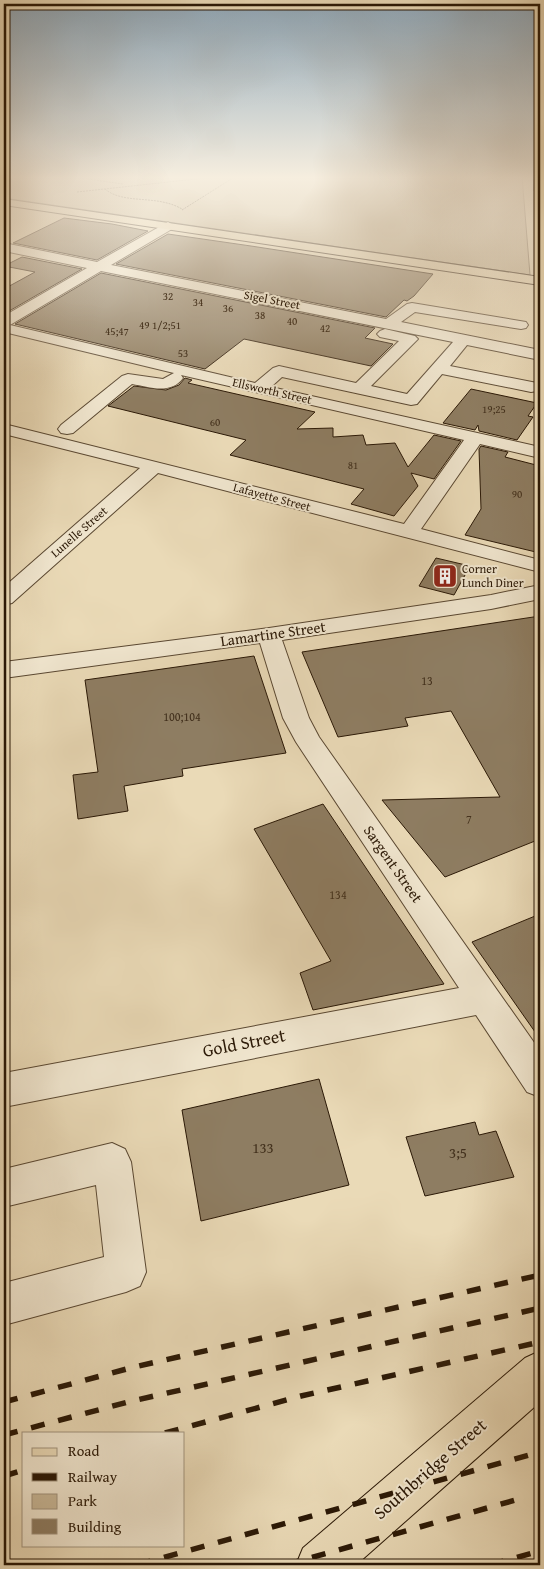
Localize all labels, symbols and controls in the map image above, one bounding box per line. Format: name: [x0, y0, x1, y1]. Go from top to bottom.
street label: Sigel Street: [242, 286, 303, 313]
house number: 32: [163, 288, 173, 304]
house number: 34: [193, 294, 203, 310]
house number: 36: [223, 300, 233, 316]
house number: 38: [255, 307, 265, 323]
house number: 40: [287, 313, 297, 329]
house number: 49 1/2;51: [139, 317, 181, 333]
house number: 42: [320, 320, 330, 336]
house number: 45;47: [105, 323, 129, 339]
house number: 53: [178, 345, 188, 361]
street label: Ellsworth Street: [231, 373, 314, 408]
house number: 19;25: [482, 401, 506, 417]
house number: 60: [210, 414, 220, 430]
house number: 81: [348, 457, 358, 473]
street label: Lafayette Street: [232, 478, 313, 515]
house number: 90: [512, 486, 522, 502]
street label: Lunelle Street: [47, 502, 111, 561]
place label: Corner Lunch Diner: [462, 560, 524, 591]
building icon: Corner Lunch Diner: [432, 563, 458, 589]
street label: Lamartine Street: [219, 616, 328, 651]
house number: 13: [421, 672, 433, 689]
house number: 100;104: [163, 708, 201, 725]
house number: 7: [466, 811, 472, 828]
street label: Sargent Street: [359, 821, 428, 907]
house number: 134: [329, 886, 347, 903]
street label: Gold Street: [200, 1021, 288, 1064]
house number: 133: [252, 1137, 274, 1158]
house number: 3;5: [449, 1142, 467, 1163]
street label: Southbridge Street: [367, 1411, 493, 1526]
legend: [22, 1432, 185, 1546]
text: Road: [68, 1440, 99, 1461]
text: Railway: [68, 1466, 118, 1487]
text: Park: [68, 1490, 97, 1511]
text: Building: [68, 1516, 122, 1537]

